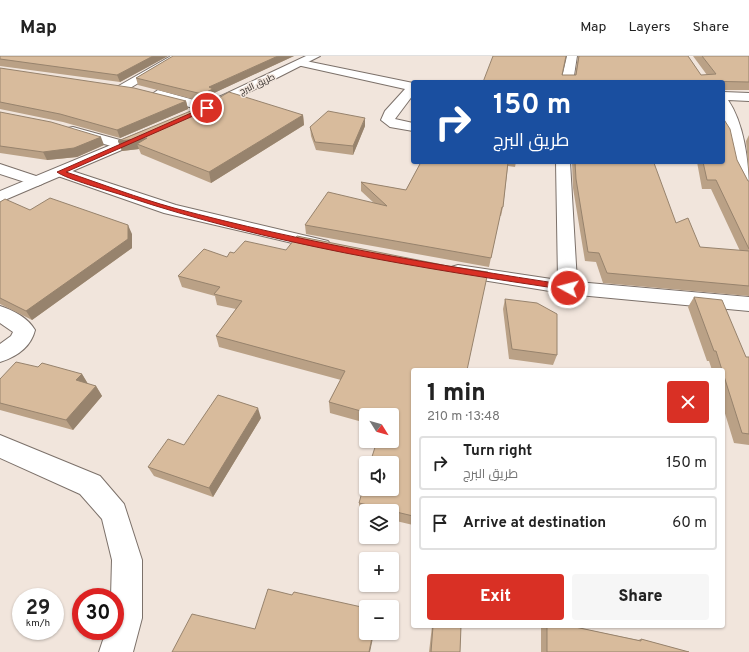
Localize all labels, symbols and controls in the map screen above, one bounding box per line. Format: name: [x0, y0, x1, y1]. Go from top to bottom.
text: Map: [20, 16, 57, 40]
text: Map: [580, 19, 606, 36]
text: Layers: [628, 19, 670, 36]
text: Share: [692, 19, 729, 36]
street label: طريق البرج: [238, 71, 277, 98]
text: 150 m: [493, 88, 571, 124]
pin: [190, 91, 224, 125]
icon: right: [427, 96, 479, 148]
icon: arrive: [196, 97, 218, 119]
text: طريق البرج: [493, 130, 569, 153]
position arrow: [547, 267, 589, 309]
text: 1 min: [427, 379, 486, 409]
button: close: [667, 381, 709, 423]
north arrow: [359, 408, 399, 448]
map controls: [359, 408, 399, 640]
text: 210 m · 13:48: [427, 409, 500, 425]
text: Turn right: [463, 442, 532, 461]
icon: right: [429, 452, 451, 474]
text: 150 m: [666, 454, 707, 473]
button: sound: [359, 456, 399, 496]
text: طريق البرج: [463, 467, 518, 483]
button: layers: [359, 504, 399, 544]
icon: arrive: [429, 512, 451, 534]
text: Arrive at destination: [463, 514, 606, 533]
text: 60 m: [672, 514, 707, 533]
button: +: [359, 552, 399, 592]
button: Exit: [427, 574, 564, 620]
button: Share: [572, 574, 709, 620]
speed limit sign: 30: [72, 588, 124, 640]
text: 29: [26, 596, 50, 622]
button: −: [359, 600, 399, 640]
text: km/h: [26, 617, 50, 630]

